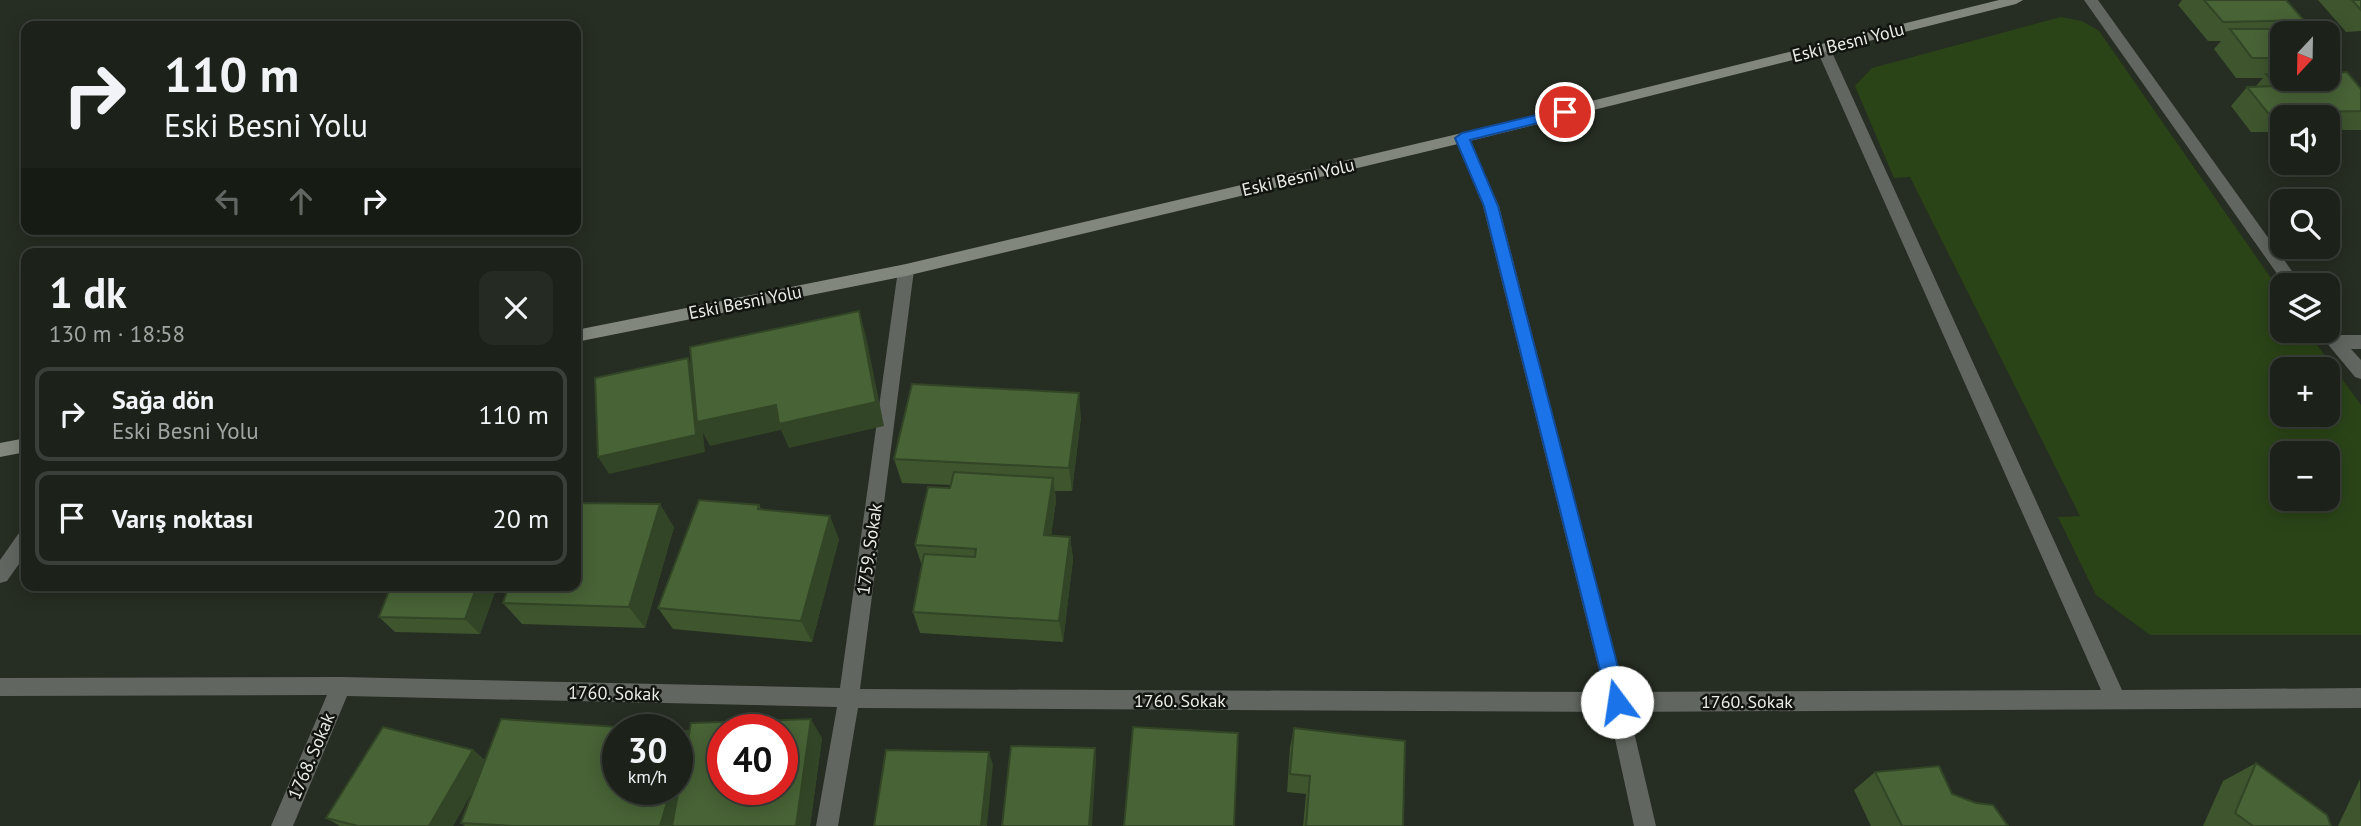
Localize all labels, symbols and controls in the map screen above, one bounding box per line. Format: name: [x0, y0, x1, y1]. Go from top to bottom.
street label: Eski Besni Yolu: [1790, 17, 1906, 67]
north arrow: [2270, 21, 2340, 91]
map controls: [2270, 21, 2340, 511]
text: 110 m: [164, 42, 299, 106]
icon: right: [49, 49, 140, 140]
pin: [1535, 82, 1595, 142]
icon: arrive: [1546, 93, 1584, 131]
text: Eski Besni Yolu: [164, 104, 368, 146]
button: sound: [2270, 105, 2340, 175]
street label: Eski Besni Yolu: [1239, 153, 1357, 201]
icon: left: [209, 182, 247, 220]
icon: ahead: [282, 182, 320, 220]
icon: right: [355, 182, 393, 220]
button: search: [2270, 189, 2340, 259]
text: 1 dk: [49, 265, 127, 320]
button: close: [479, 271, 553, 345]
button: layers: [2270, 273, 2340, 343]
street label: Eski Besni Yolu: [686, 280, 804, 324]
text: 130 m · 18:58: [49, 319, 185, 348]
button: +: [2270, 357, 2340, 427]
text: Sağa dön: [112, 383, 214, 416]
icon: right: [53, 395, 91, 433]
text: 110 m: [478, 398, 549, 431]
text: Eski Besni Yolu: [112, 416, 259, 445]
button: −: [2270, 441, 2340, 511]
icon: arrive: [53, 499, 91, 537]
text: Varış noktası: [112, 502, 254, 535]
text: 20 m: [493, 502, 549, 535]
street label: 1759. Sokak: [851, 502, 887, 596]
position arrow: [1580, 665, 1654, 739]
street label: 1760. Sokak: [568, 681, 661, 705]
street label: 1760. Sokak: [1134, 689, 1226, 712]
street label: 1760. Sokak: [1701, 690, 1793, 713]
street label: 1768. Sokak: [282, 709, 340, 803]
speed limit sign: 40: [707, 714, 798, 805]
text: 30: [628, 727, 667, 773]
text: km/h: [628, 765, 667, 788]

